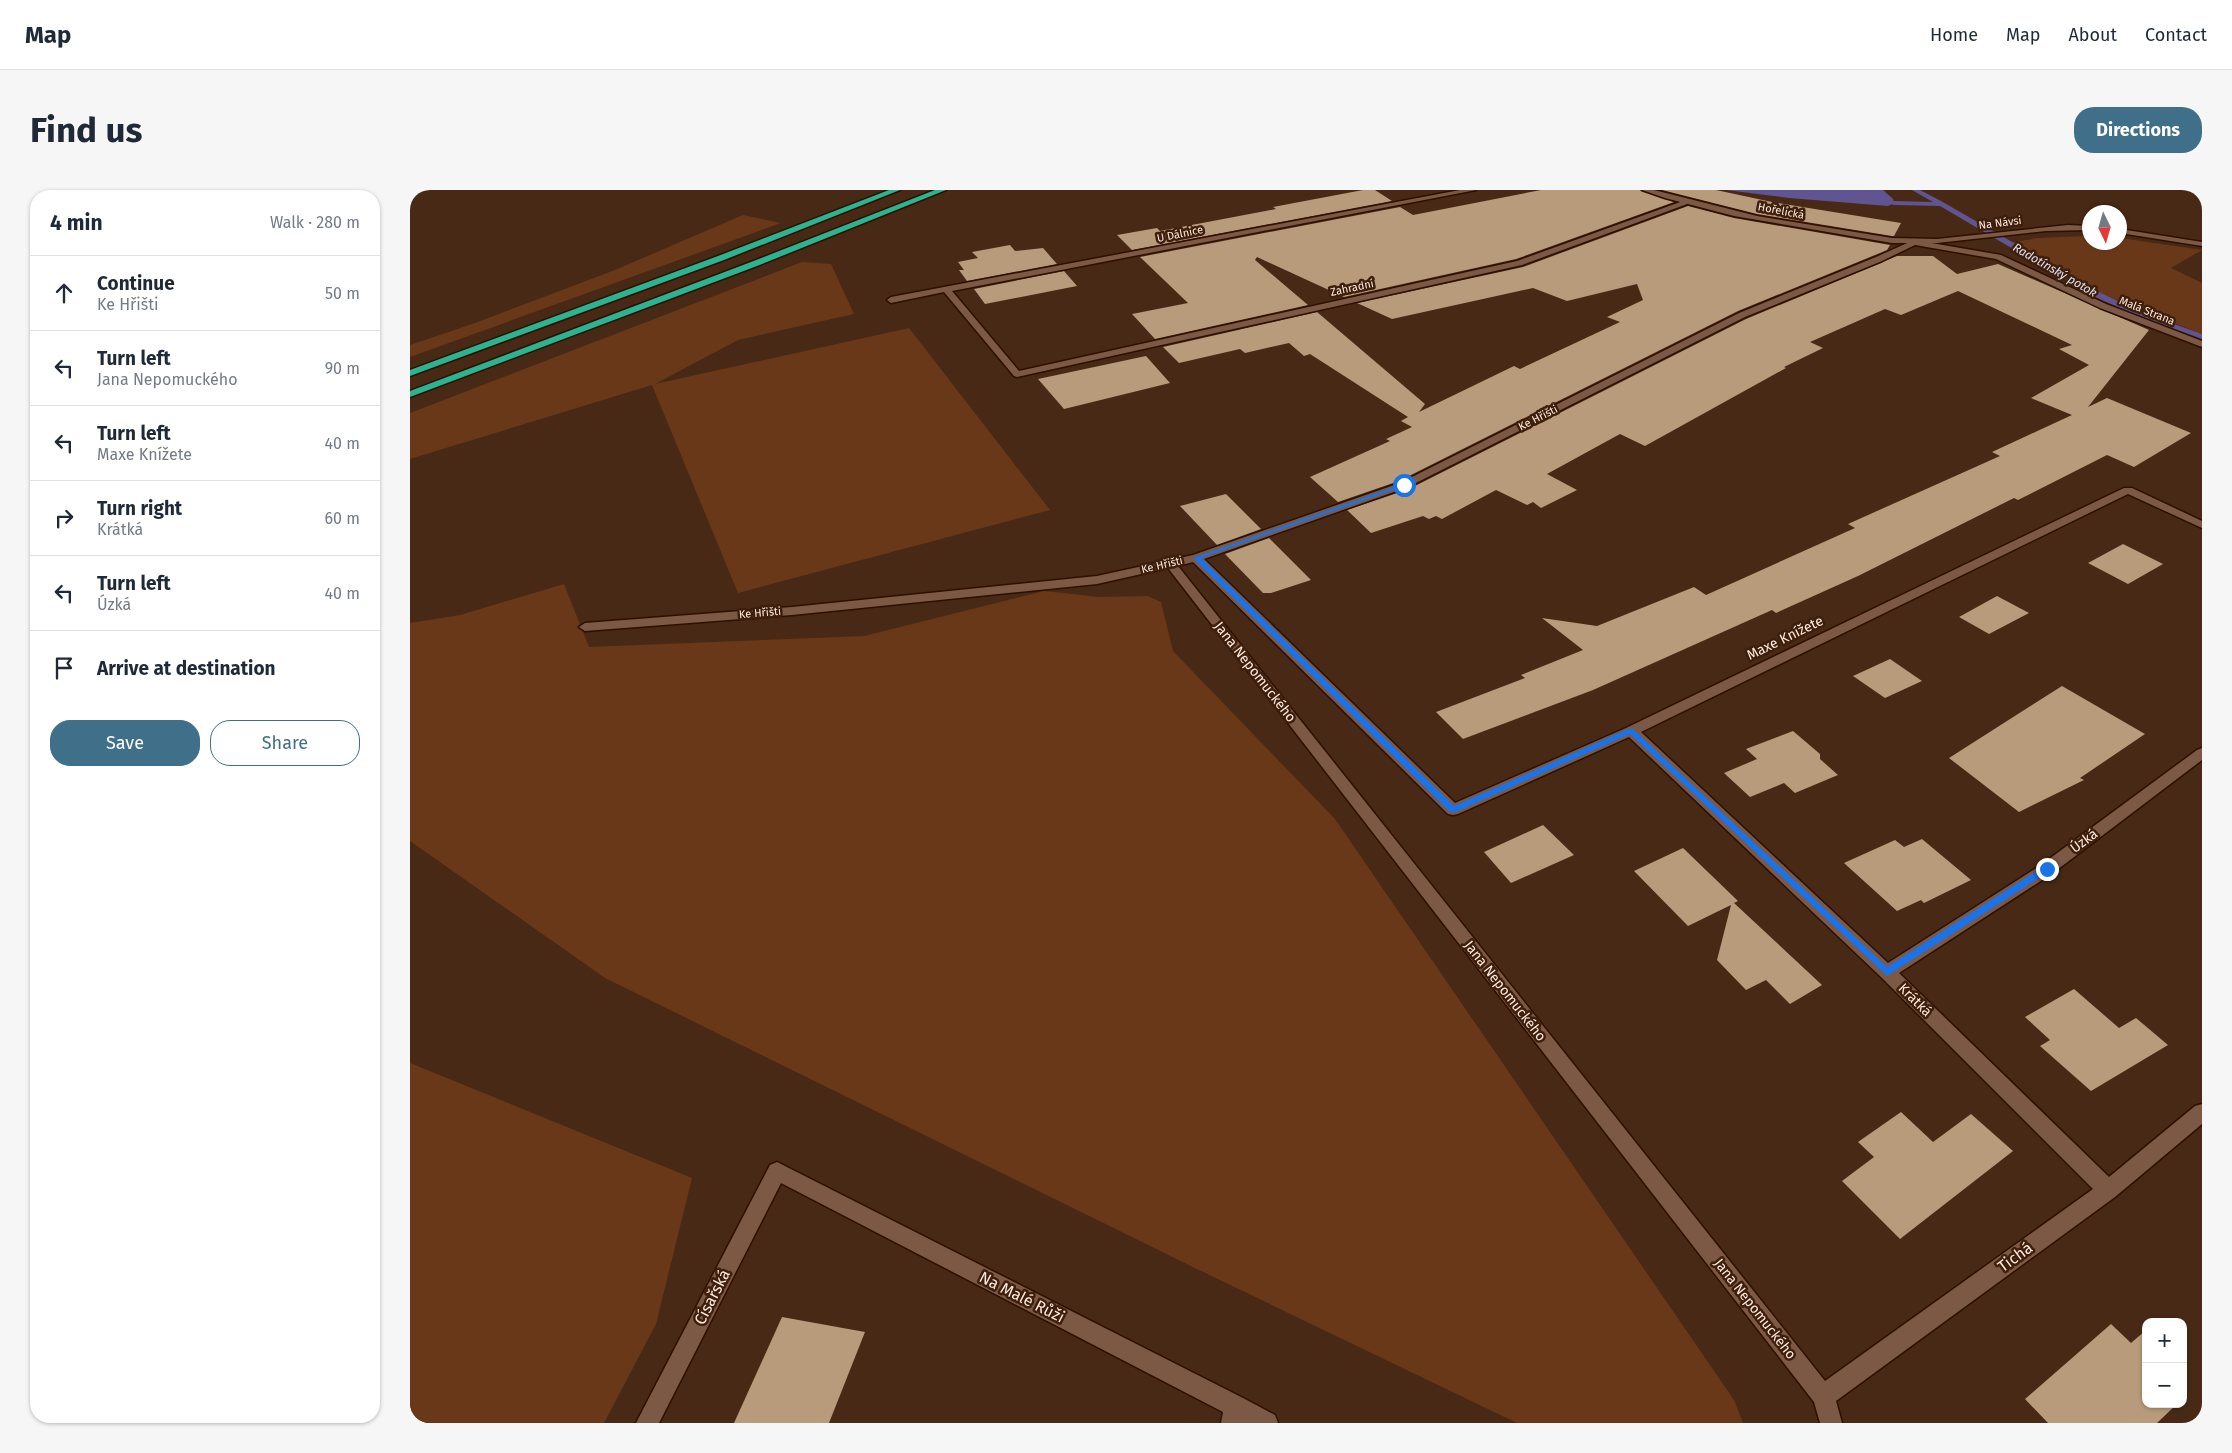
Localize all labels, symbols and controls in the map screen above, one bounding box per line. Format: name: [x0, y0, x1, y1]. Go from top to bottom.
text: Map: [25, 21, 71, 49]
text: Home: [1930, 24, 1978, 46]
text: Map: [2006, 24, 2040, 46]
text: About: [2068, 24, 2117, 46]
text: Contact: [2145, 24, 2207, 46]
button: Directions: [2074, 107, 2202, 153]
text: Find us: [30, 109, 142, 151]
street label: Hořelická: [1757, 200, 1805, 222]
north arrow: [2082, 205, 2127, 250]
text: 4 min: [50, 210, 103, 236]
text: Walk · 280 m: [270, 213, 360, 232]
street label: Na Návsi: [1978, 214, 2022, 232]
street label: U Dálnice: [1156, 223, 1204, 245]
water label: Radotínský potok: [2010, 240, 2100, 300]
text: Continue: [97, 272, 175, 295]
street label: Zahradní: [1329, 277, 1375, 299]
icon: ahead: [50, 279, 78, 307]
text: 50 m: [325, 284, 360, 303]
street label: Malá Strana: [2117, 294, 2177, 328]
text: Ke Hřišti: [97, 295, 159, 314]
text: Turn left: [97, 347, 171, 370]
icon: left: [50, 354, 78, 382]
text: 90 m: [325, 359, 360, 378]
text: Jana Nepomuckého: [97, 370, 238, 389]
street label: Ke Hřišti: [1516, 403, 1560, 433]
text: Turn left: [97, 422, 171, 445]
icon: left: [50, 429, 78, 457]
text: 40 m: [325, 434, 360, 453]
text: Maxe Knížete: [97, 445, 192, 464]
route start: [1393, 474, 1416, 497]
text: Turn right: [97, 497, 182, 520]
icon: right: [50, 504, 78, 532]
text: 60 m: [325, 509, 360, 528]
text: Krátká: [97, 520, 143, 539]
street label: Ke Hřišti: [1140, 554, 1184, 576]
text: Turn left: [97, 572, 171, 595]
icon: left: [50, 579, 78, 607]
text: 40 m: [325, 584, 360, 603]
text: Úzká: [97, 595, 131, 614]
street label: Ke Hřišti: [738, 605, 782, 621]
street label: Maxe Knížete: [1744, 612, 1826, 664]
street label: Jana Nepomuckého: [1210, 618, 1300, 726]
icon: arrive: [50, 654, 78, 682]
text: Arrive at destination: [97, 657, 276, 680]
button: Save: [50, 720, 200, 766]
button: Share: [210, 720, 360, 766]
street label: Úzká: [2066, 824, 2101, 857]
route end: [2036, 858, 2059, 881]
street label: Jana Nepomuckého: [1460, 937, 1550, 1045]
street label: Krátká: [1895, 980, 1935, 1020]
street label: Tichá: [1994, 1238, 2036, 1276]
street label: Jana Nepomuckého: [1710, 1255, 1800, 1363]
street label: Císařská: [690, 1266, 734, 1328]
street label: Na Malé Růži: [976, 1267, 1068, 1327]
map controls: [2142, 1318, 2187, 1408]
button: +: [2142, 1318, 2187, 1363]
button: −: [2142, 1363, 2187, 1408]

